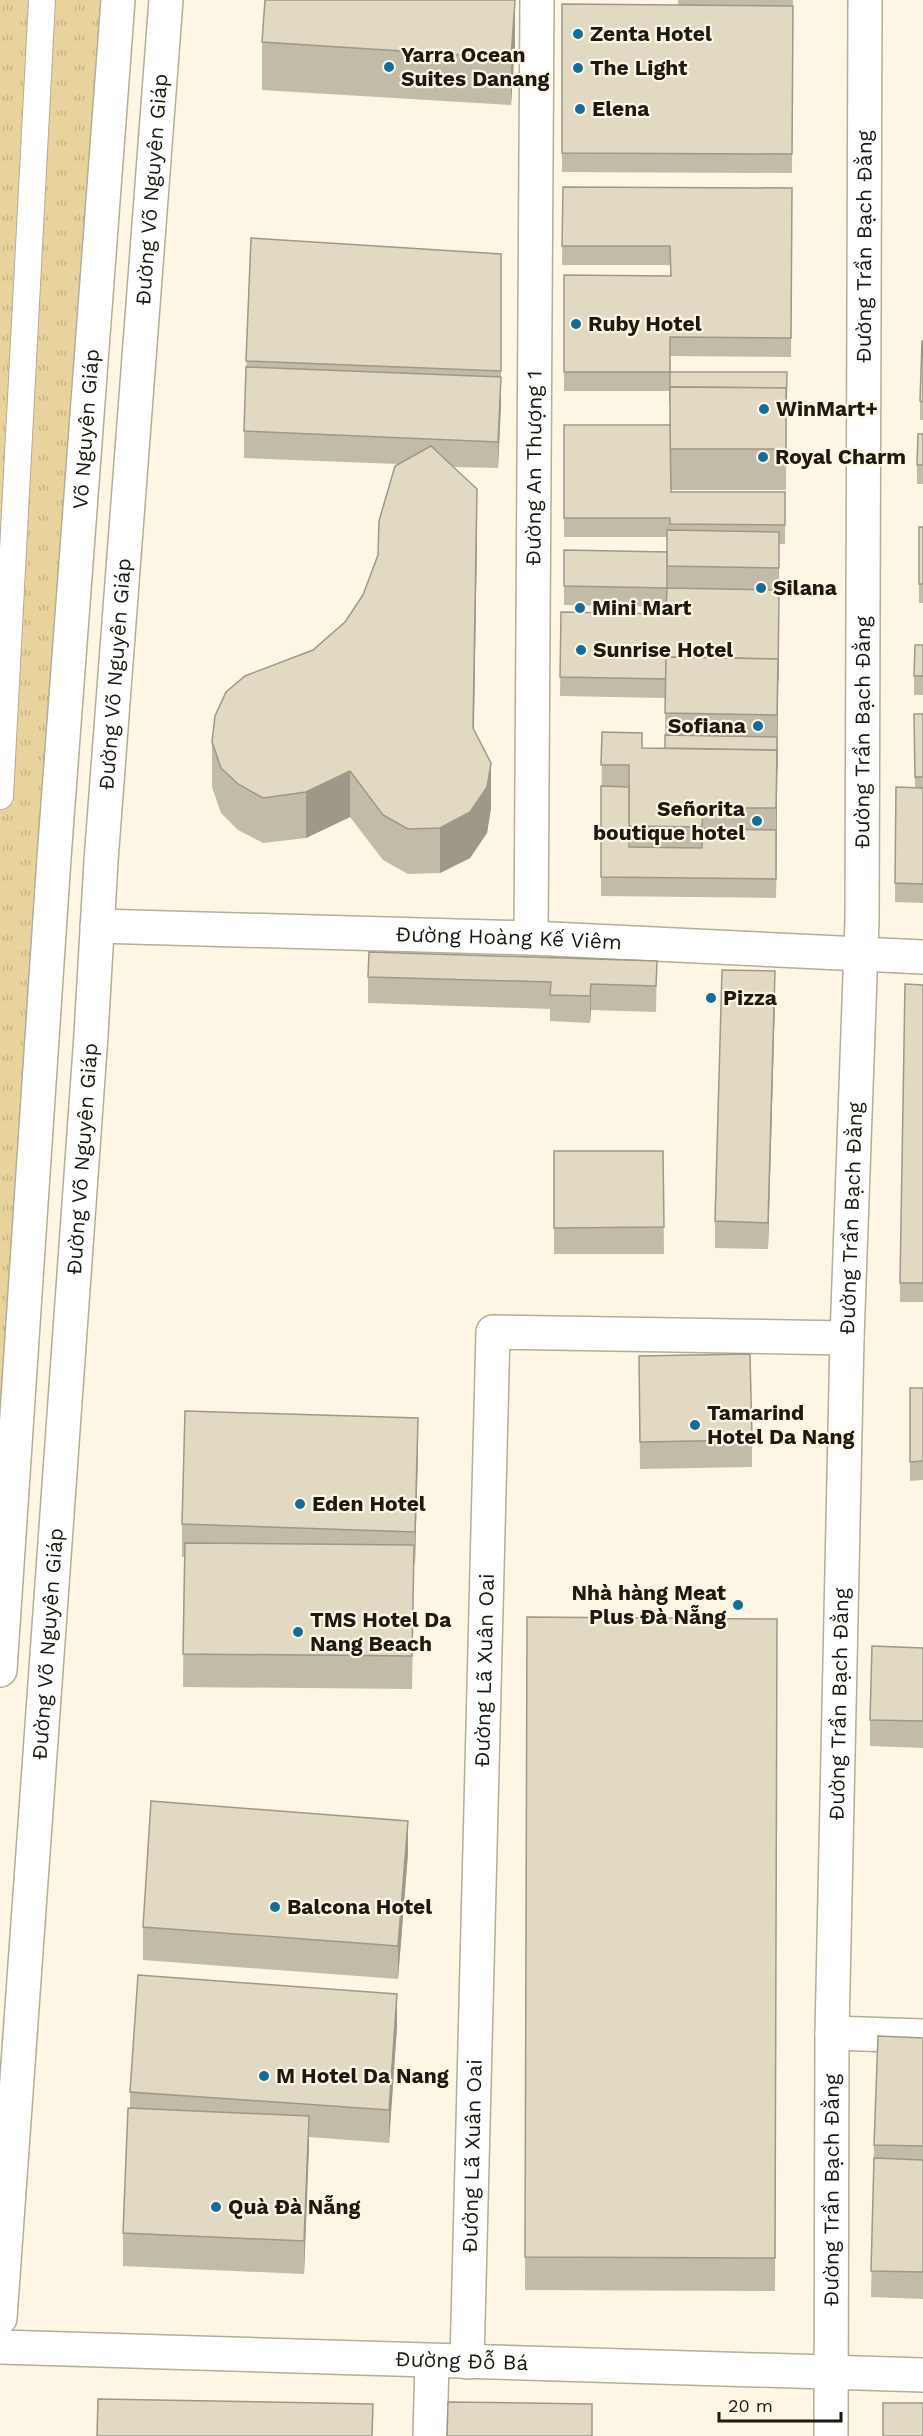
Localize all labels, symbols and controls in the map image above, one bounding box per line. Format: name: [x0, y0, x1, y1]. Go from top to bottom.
place label: Zenta Hotel: [590, 21, 712, 46]
marker: Zenta Hotel: [571, 27, 585, 41]
place label: Yarra Ocean Suites Danang: [401, 42, 549, 91]
place label: The Light: [590, 55, 687, 80]
marker: Yarra Ocean Suites Danang: [382, 60, 396, 74]
marker: The Light: [571, 61, 585, 75]
street label: Đường Võ Nguyên Giáp: [130, 73, 172, 306]
place label: Elena: [592, 96, 650, 121]
marker: Elena: [573, 102, 587, 116]
street label: Đường Trần Bạch Đằng: [851, 129, 877, 363]
place label: Ruby Hotel: [588, 311, 702, 336]
marker: Ruby Hotel: [569, 317, 583, 331]
street label: Võ Nguyên Giáp: [67, 348, 104, 510]
street label: Đường An Thượng 1: [520, 370, 547, 566]
place label: WinMart+: [776, 396, 878, 421]
marker: WinMart+: [757, 402, 771, 416]
place label: Royal Charm: [775, 444, 906, 469]
marker: Royal Charm: [756, 450, 770, 464]
street label: Đường Võ Nguyên Giáp: [93, 557, 136, 791]
place label: Silana: [773, 575, 838, 600]
marker: Silana: [754, 581, 768, 595]
place label: Mini Mart: [592, 595, 692, 620]
marker: Mini Mart: [573, 601, 587, 615]
street label: Đường Trần Bạch Đằng: [849, 615, 875, 849]
place label: Sunrise Hotel: [593, 637, 733, 662]
marker: Sunrise Hotel: [574, 643, 588, 657]
place label: Sofiana: [668, 713, 747, 738]
marker: Sofiana: [751, 719, 765, 733]
place label: Señorita boutique hotel: [593, 796, 746, 845]
marker: Señorita boutique hotel: [750, 814, 764, 828]
street label: Đường Hoàng Kế Viêm: [395, 921, 623, 954]
place label: Pizza: [723, 985, 778, 1010]
marker: Pizza: [704, 991, 718, 1005]
street label: Đường Võ Nguyên Giáp: [61, 1042, 102, 1276]
street label: Đường Trần Bạch Đằng: [834, 1101, 867, 1335]
place label: Tamarind Hotel Da Nang: [707, 1400, 855, 1449]
marker: Tamarind Hotel Da Nang: [688, 1418, 702, 1432]
place label: Eden Hotel: [312, 1491, 426, 1516]
marker: Eden Hotel: [293, 1497, 307, 1511]
street label: Đường Võ Nguyên Giáp: [27, 1527, 68, 1761]
street label: Đường Lã Xuân Oai: [469, 1573, 499, 1767]
place label: Nhà hàng Meat Plus Đà Nẵng: [571, 1580, 726, 1629]
street label: Đường Trần Bạch Đằng: [824, 1587, 854, 1821]
marker: Nhà hàng Meat Plus Đà Nẵng: [731, 1598, 745, 1612]
place label: TMS Hotel Da Nang Beach: [310, 1607, 452, 1656]
marker: TMS Hotel Da Nang Beach: [291, 1625, 305, 1639]
place label: Balcona Hotel: [287, 1894, 432, 1919]
marker: Balcona Hotel: [268, 1900, 282, 1914]
street label: Đường Lã Xuân Oai: [457, 2059, 487, 2253]
place label: M Hotel Da Nang: [276, 2063, 449, 2088]
marker: M Hotel Da Nang: [257, 2069, 271, 2083]
street label: Đường Trần Bạch Đằng: [818, 2073, 844, 2306]
place label: Quà Đà Nẵng: [228, 2194, 361, 2219]
marker: Quà Đà Nẵng: [209, 2200, 223, 2214]
street label: Đường Đỗ Bá: [395, 2346, 529, 2375]
scale bar: [719, 2385, 840, 2423]
text: 20 m: [728, 2395, 773, 2416]

